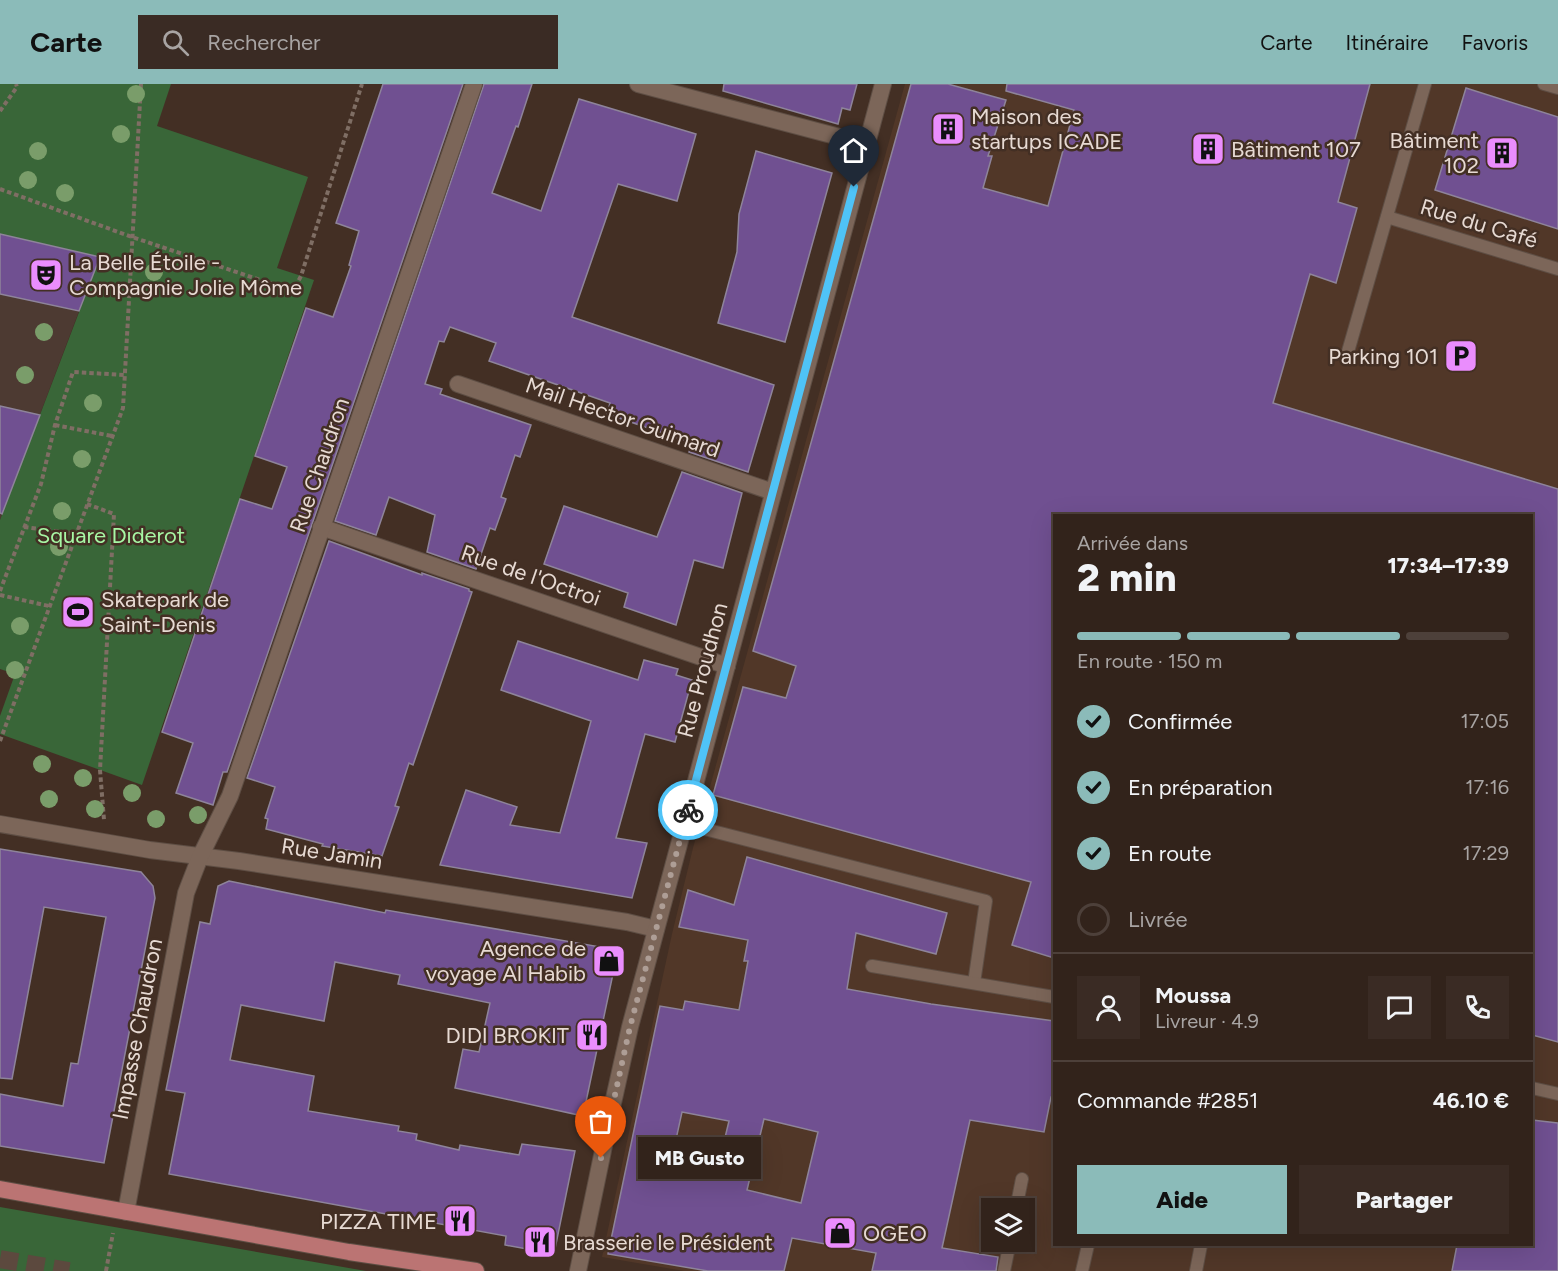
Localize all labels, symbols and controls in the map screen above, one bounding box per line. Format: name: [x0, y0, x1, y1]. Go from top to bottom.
search box: [138, 15, 558, 69]
text: Carte: [30, 25, 102, 59]
icon: search: [159, 26, 192, 59]
text: Rechercher: [207, 29, 320, 56]
text: Carte: [1260, 30, 1313, 55]
text: Itinéraire: [1346, 30, 1429, 55]
text: Favoris: [1462, 30, 1528, 55]
place label: Maison des startups ICADE: [971, 103, 1122, 155]
building icon: Maison des startups ICADE: [930, 111, 966, 147]
pin: [828, 125, 879, 187]
place label: Bâtiment 102: [1390, 127, 1479, 179]
building icon: Bâtiment 107: [1190, 131, 1226, 167]
icon: home: [837, 134, 870, 167]
building icon: Bâtiment 102: [1484, 135, 1520, 171]
place label: Bâtiment 107: [1231, 136, 1361, 163]
street label: Rue du Café: [1417, 193, 1541, 254]
place label: La Belle Étoile - Compagnie Jolie Môme: [69, 249, 302, 301]
theatre icon: La Belle Étoile - Compagnie Jolie Môme: [28, 257, 64, 293]
parking icon: Parking 101: [1443, 338, 1479, 374]
place label: Parking 101: [1328, 343, 1438, 370]
street label: Mail Hector Guimard: [522, 372, 724, 463]
street label: Rue Chaudron: [284, 394, 355, 536]
park label: Square Diderot: [37, 522, 185, 549]
text: Arrivée dans: [1077, 531, 1188, 555]
street label: Rue de l'Octroi: [458, 539, 604, 612]
text: 17:34–17:39: [1387, 552, 1509, 579]
text: 2 min: [1077, 554, 1177, 601]
place label: Skatepark de Saint-Denis: [101, 586, 229, 638]
sports icon: Skatepark de Saint-Denis: [60, 594, 96, 630]
street label: Rue Proudhon: [671, 600, 733, 741]
text: En route · 150 m: [1077, 649, 1222, 673]
icon: check: [1077, 705, 1110, 738]
text: Confirmée: [1128, 708, 1232, 735]
text: 17:05: [1461, 709, 1509, 733]
icon: check: [1077, 771, 1110, 804]
text: En préparation: [1128, 774, 1273, 801]
text: 17:16: [1465, 775, 1509, 799]
courier: [658, 780, 718, 840]
icon: bike: [672, 794, 705, 827]
street label: Rue Jamin: [279, 832, 384, 875]
icon: check: [1077, 837, 1110, 870]
text: En route: [1128, 840, 1211, 867]
text: 17:29: [1462, 841, 1509, 865]
text: Livrée: [1128, 906, 1187, 933]
place label: Agence de voyage Al Habib: [426, 935, 586, 987]
street label: Impasse Chaudron: [107, 936, 168, 1122]
shop icon: Agence de voyage Al Habib: [591, 943, 627, 979]
button: person: [1077, 976, 1140, 1039]
button: chat: [1368, 976, 1431, 1039]
button: phone: [1446, 976, 1509, 1039]
text: Moussa: [1155, 982, 1231, 1009]
text: Livreur · 4.9: [1155, 1009, 1259, 1033]
restaurant icon: DIDI BROKIT: [574, 1017, 610, 1053]
place label: DIDI BROKIT: [446, 1022, 569, 1049]
text: Commande #2851: [1077, 1087, 1258, 1114]
text: 46.10 €: [1433, 1087, 1509, 1114]
pin: [575, 1096, 626, 1158]
icon: bag: [584, 1105, 617, 1138]
callout: MB Gusto: [637, 1137, 760, 1179]
text: MB Gusto: [655, 1146, 744, 1170]
button: Aide: [1077, 1165, 1287, 1234]
button: Partager: [1299, 1165, 1509, 1234]
map controls: [981, 1198, 1035, 1252]
button: layers: [981, 1198, 1035, 1252]
restaurant icon: PIZZA TIME: [442, 1203, 478, 1239]
place label: PIZZA TIME: [320, 1208, 437, 1235]
shop icon: OGEO: [822, 1215, 858, 1251]
place label: OGEO: [863, 1220, 927, 1247]
restaurant icon: Brasserie le Président: [522, 1224, 558, 1260]
place label: Brasserie le Président: [563, 1229, 773, 1256]

